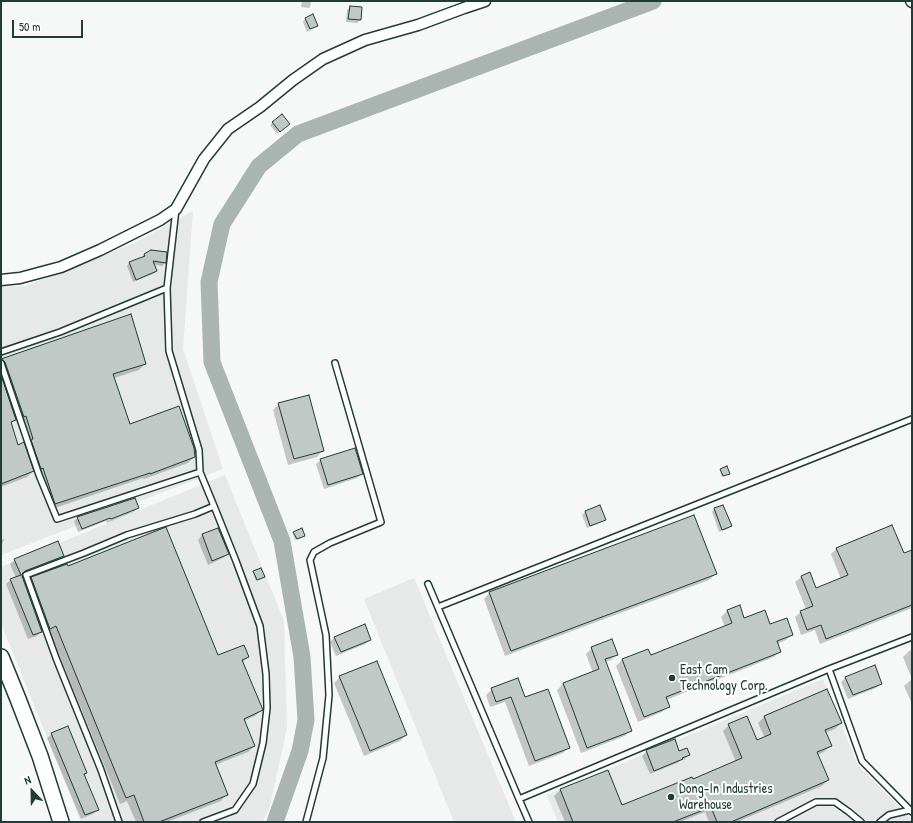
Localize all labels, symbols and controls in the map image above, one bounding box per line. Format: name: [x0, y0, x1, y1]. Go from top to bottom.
scale bar: [14, 12, 85, 38]
text: 50 m: [19, 18, 40, 35]
place label: East Cam Technology Corp.: [680, 662, 768, 694]
marker: East Cam Technology Corp.: [667, 673, 677, 683]
north arrow: [12, 771, 52, 811]
text: N: [22, 772, 33, 787]
place label: Dong-In Industries Warehouse: [679, 781, 773, 814]
marker: Dong-In Industries Warehouse: [666, 792, 676, 802]

